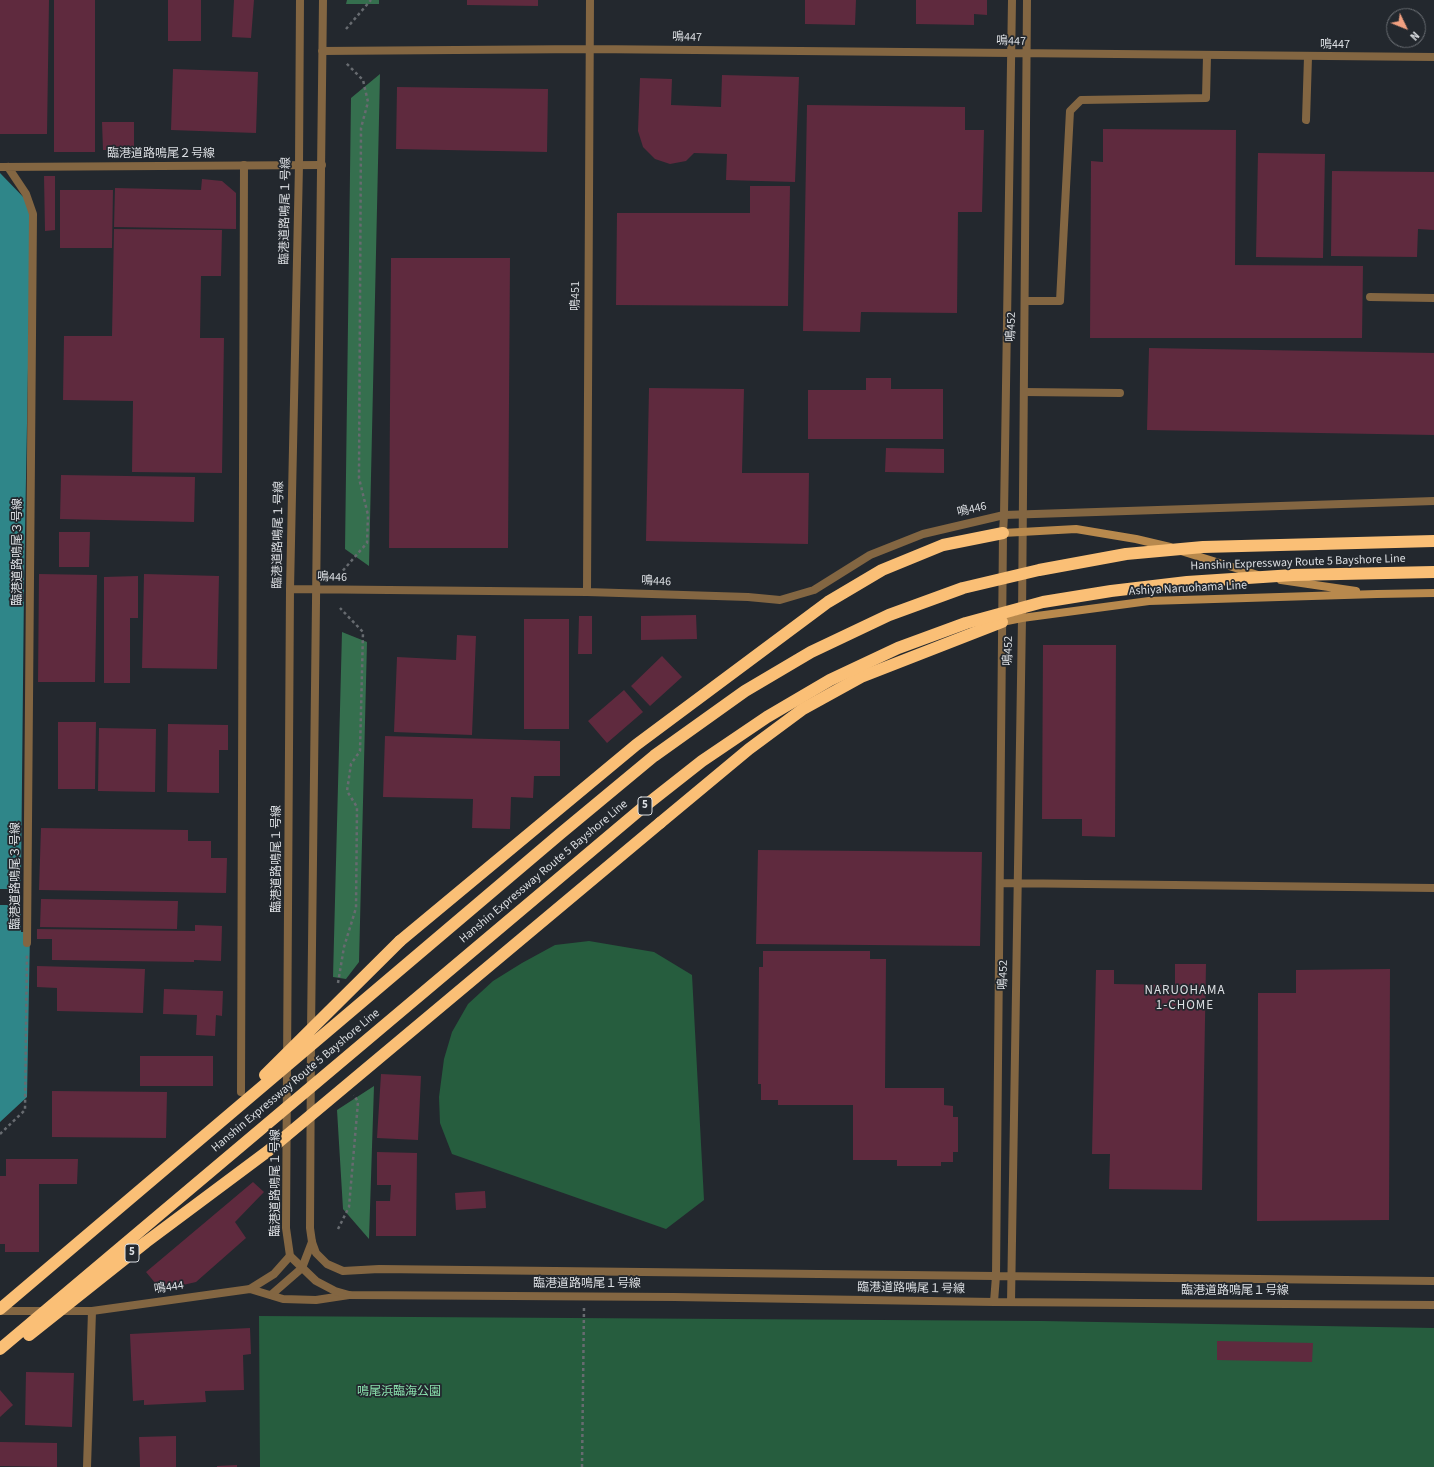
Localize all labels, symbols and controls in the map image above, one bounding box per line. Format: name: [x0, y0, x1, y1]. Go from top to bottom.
north arrow: [1386, 8, 1426, 48]
text: N: [1406, 28, 1422, 44]
street label: 鳴447: [672, 31, 702, 45]
street label: 鳴447: [996, 35, 1026, 49]
street label: 鳴447: [1320, 38, 1350, 52]
street label: 臨港道路鳴尾２号線: [107, 147, 215, 161]
street label: 臨港道路鳴尾１号線: [278, 157, 294, 265]
street label: 鳴451: [569, 281, 583, 311]
street label: 鳴452: [1005, 312, 1019, 342]
street label: 臨港道路鳴尾１号線: [271, 481, 287, 589]
street label: 臨港道路鳴尾３号線: [11, 498, 25, 606]
street label: 鳴446: [956, 500, 988, 520]
street label: Hanshin Expressway Route 5 Bayshore Line: [1190, 552, 1406, 574]
street label: 鳴446: [317, 571, 347, 585]
street label: 鳴446: [641, 574, 671, 590]
street label: Ashiya Naruohama Line: [1129, 579, 1247, 599]
street label: 鳴452: [1002, 636, 1016, 666]
street label: Hanshin Expressway Route 5 Bayshore Line: [457, 797, 631, 947]
road number: 5: [638, 797, 652, 815]
street label: 臨港道路鳴尾１号線: [270, 805, 284, 913]
street label: 臨港道路鳴尾３号線: [9, 822, 23, 930]
street label: 鳴452: [997, 960, 1011, 990]
district label: NARUOHAMA 1-CHOME: [1145, 983, 1225, 1014]
street label: Hanshin Expressway Route 5 Bayshore Line: [209, 1006, 383, 1156]
street label: 臨港道路鳴尾１号線: [269, 1129, 283, 1237]
road number: 5: [125, 1244, 139, 1262]
street label: 臨港道路鳴尾１号線: [533, 1277, 641, 1291]
street label: 鳴444: [153, 1279, 185, 1297]
street label: 臨港道路鳴尾１号線: [857, 1281, 965, 1297]
street label: 臨港道路鳴尾１号線: [1181, 1284, 1289, 1298]
park label: 鳴尾浜臨海公園: [357, 1385, 441, 1399]

